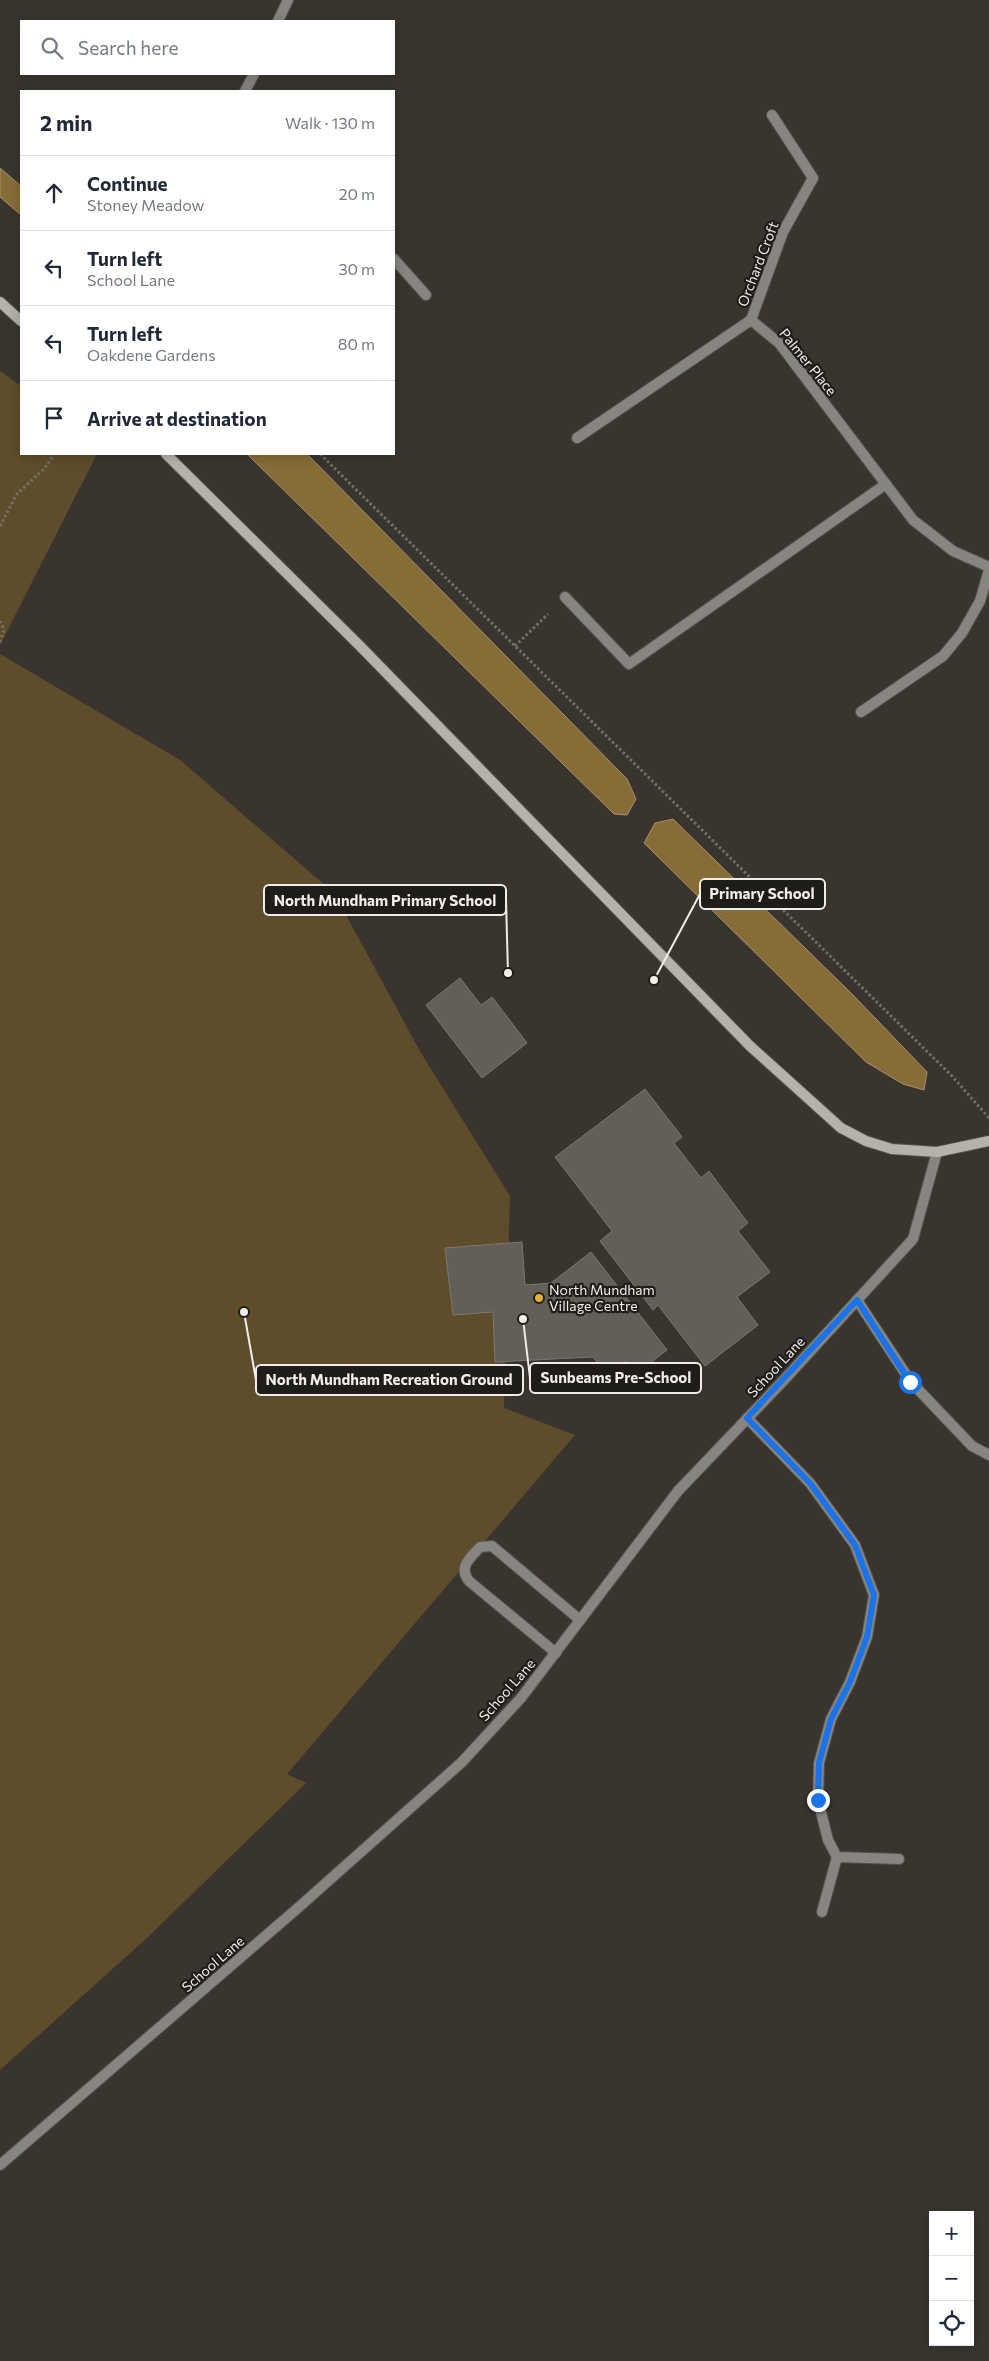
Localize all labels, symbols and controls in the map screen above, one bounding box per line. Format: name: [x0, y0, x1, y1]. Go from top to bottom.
search box: [20, 20, 395, 75]
icon: search: [38, 34, 66, 62]
text: Search here: [78, 36, 178, 59]
text: 2 min: [40, 110, 92, 135]
text: Walk · 130 m: [285, 113, 375, 132]
text: Continue: [87, 172, 167, 195]
icon: ahead: [40, 179, 68, 207]
text: 20 m: [339, 184, 375, 203]
text: Stoney Meadow: [87, 195, 204, 214]
street label: Orchard Croft: [734, 219, 782, 309]
text: Turn left: [87, 247, 162, 270]
icon: left: [40, 254, 68, 282]
text: 30 m: [338, 259, 375, 278]
text: School Lane: [87, 270, 175, 289]
text: Turn left: [87, 322, 162, 345]
street label: Palmer Place: [776, 325, 841, 399]
icon: left: [40, 329, 68, 357]
text: 80 m: [338, 334, 375, 353]
text: Oakdene Gardens: [87, 345, 215, 364]
icon: arrive: [40, 404, 68, 432]
text: Arrive at destination: [87, 407, 267, 430]
callout: Primary School: [700, 879, 825, 909]
text: Primary School: [709, 884, 815, 902]
callout: North Mundham Primary School: [264, 885, 506, 915]
text: North Mundham Primary School: [274, 891, 496, 909]
place label: North Mundham Village Centre: [549, 1281, 655, 1314]
marker: North Mundham Village Centre: [533, 1292, 545, 1304]
street label: School Lane: [743, 1333, 808, 1401]
callout: Sunbeams Pre-School: [530, 1363, 701, 1393]
callout: North Mundham Recreation Ground: [256, 1365, 523, 1395]
text: Sunbeams Pre-School: [541, 1368, 691, 1386]
text: North Mundham Recreation Ground: [266, 1370, 512, 1388]
route start: [899, 1371, 922, 1394]
street label: School Lane: [475, 1655, 538, 1724]
route end: [807, 1789, 830, 1812]
street label: School Lane: [178, 1932, 247, 1995]
map controls: [929, 2211, 974, 2346]
button: +: [929, 2211, 974, 2256]
button: −: [929, 2256, 974, 2301]
button: locate: [929, 2301, 974, 2346]

